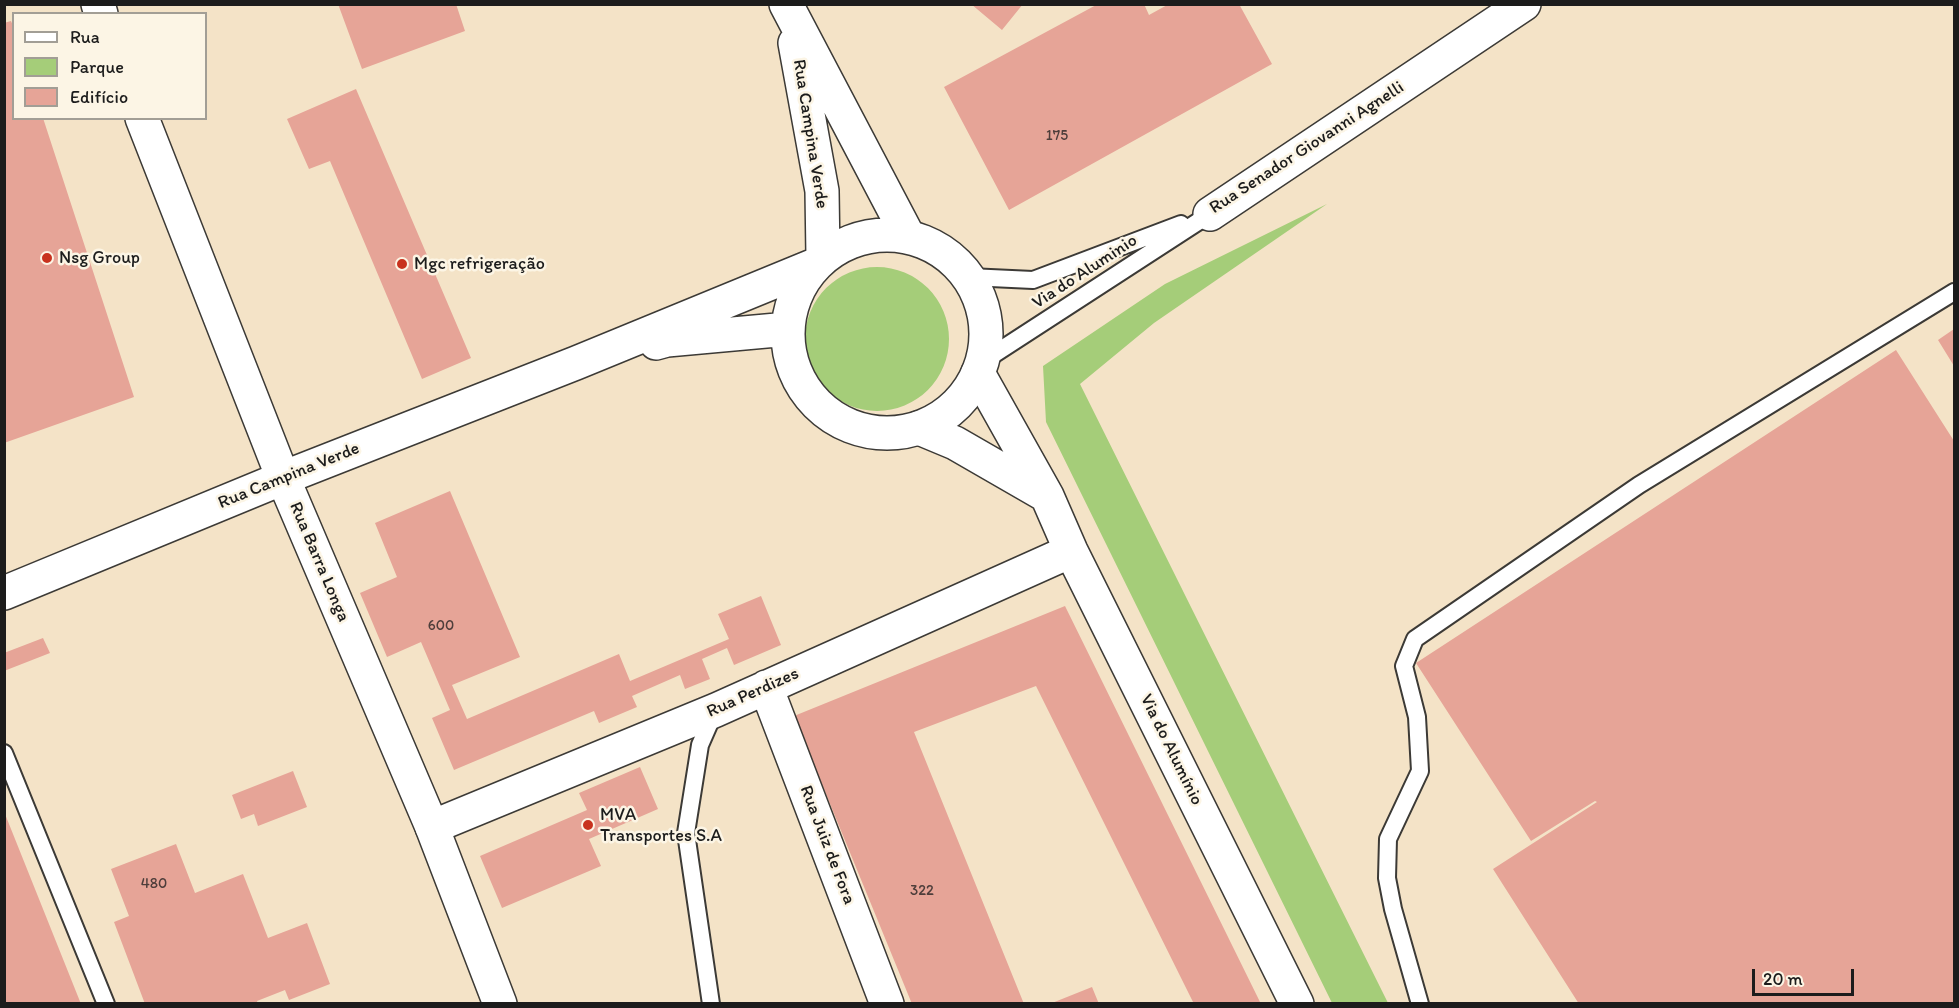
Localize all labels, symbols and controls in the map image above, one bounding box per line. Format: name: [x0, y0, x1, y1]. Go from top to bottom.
legend: [12, 12, 207, 120]
text: Rua: [70, 26, 100, 48]
text: Parque: [70, 56, 124, 78]
street label: Rua Campina Verde: [788, 58, 832, 210]
street label: Rua Senador Giovanni Agnelli: [1206, 77, 1408, 219]
text: Edifício: [70, 86, 128, 108]
house number: 175: [1046, 127, 1068, 145]
street label: Via do Aluminio: [1028, 230, 1142, 314]
place label: Nsg Group: [59, 247, 140, 269]
marker: Nsg Group: [40, 251, 54, 265]
place label: Mgc refrigeração: [414, 253, 545, 275]
marker: Mgc refrigeração: [395, 257, 409, 271]
street label: Rua Campina Verde: [215, 438, 363, 514]
street label: Rua Barra Longa: [284, 499, 354, 625]
house number: 600: [428, 617, 454, 635]
street label: Rua Perdizes: [704, 663, 802, 723]
street label: Via do Alumínio: [1135, 691, 1207, 809]
street label: Rua Juiz de Fora: [794, 782, 860, 908]
place label: MVA Transportes S.A: [600, 804, 722, 846]
marker: MVA Transportes S.A: [581, 818, 595, 832]
house number: 480: [141, 875, 167, 893]
house number: 322: [910, 882, 934, 900]
scale bar: [1755, 957, 1857, 995]
text: 20 m: [1763, 968, 1803, 990]

